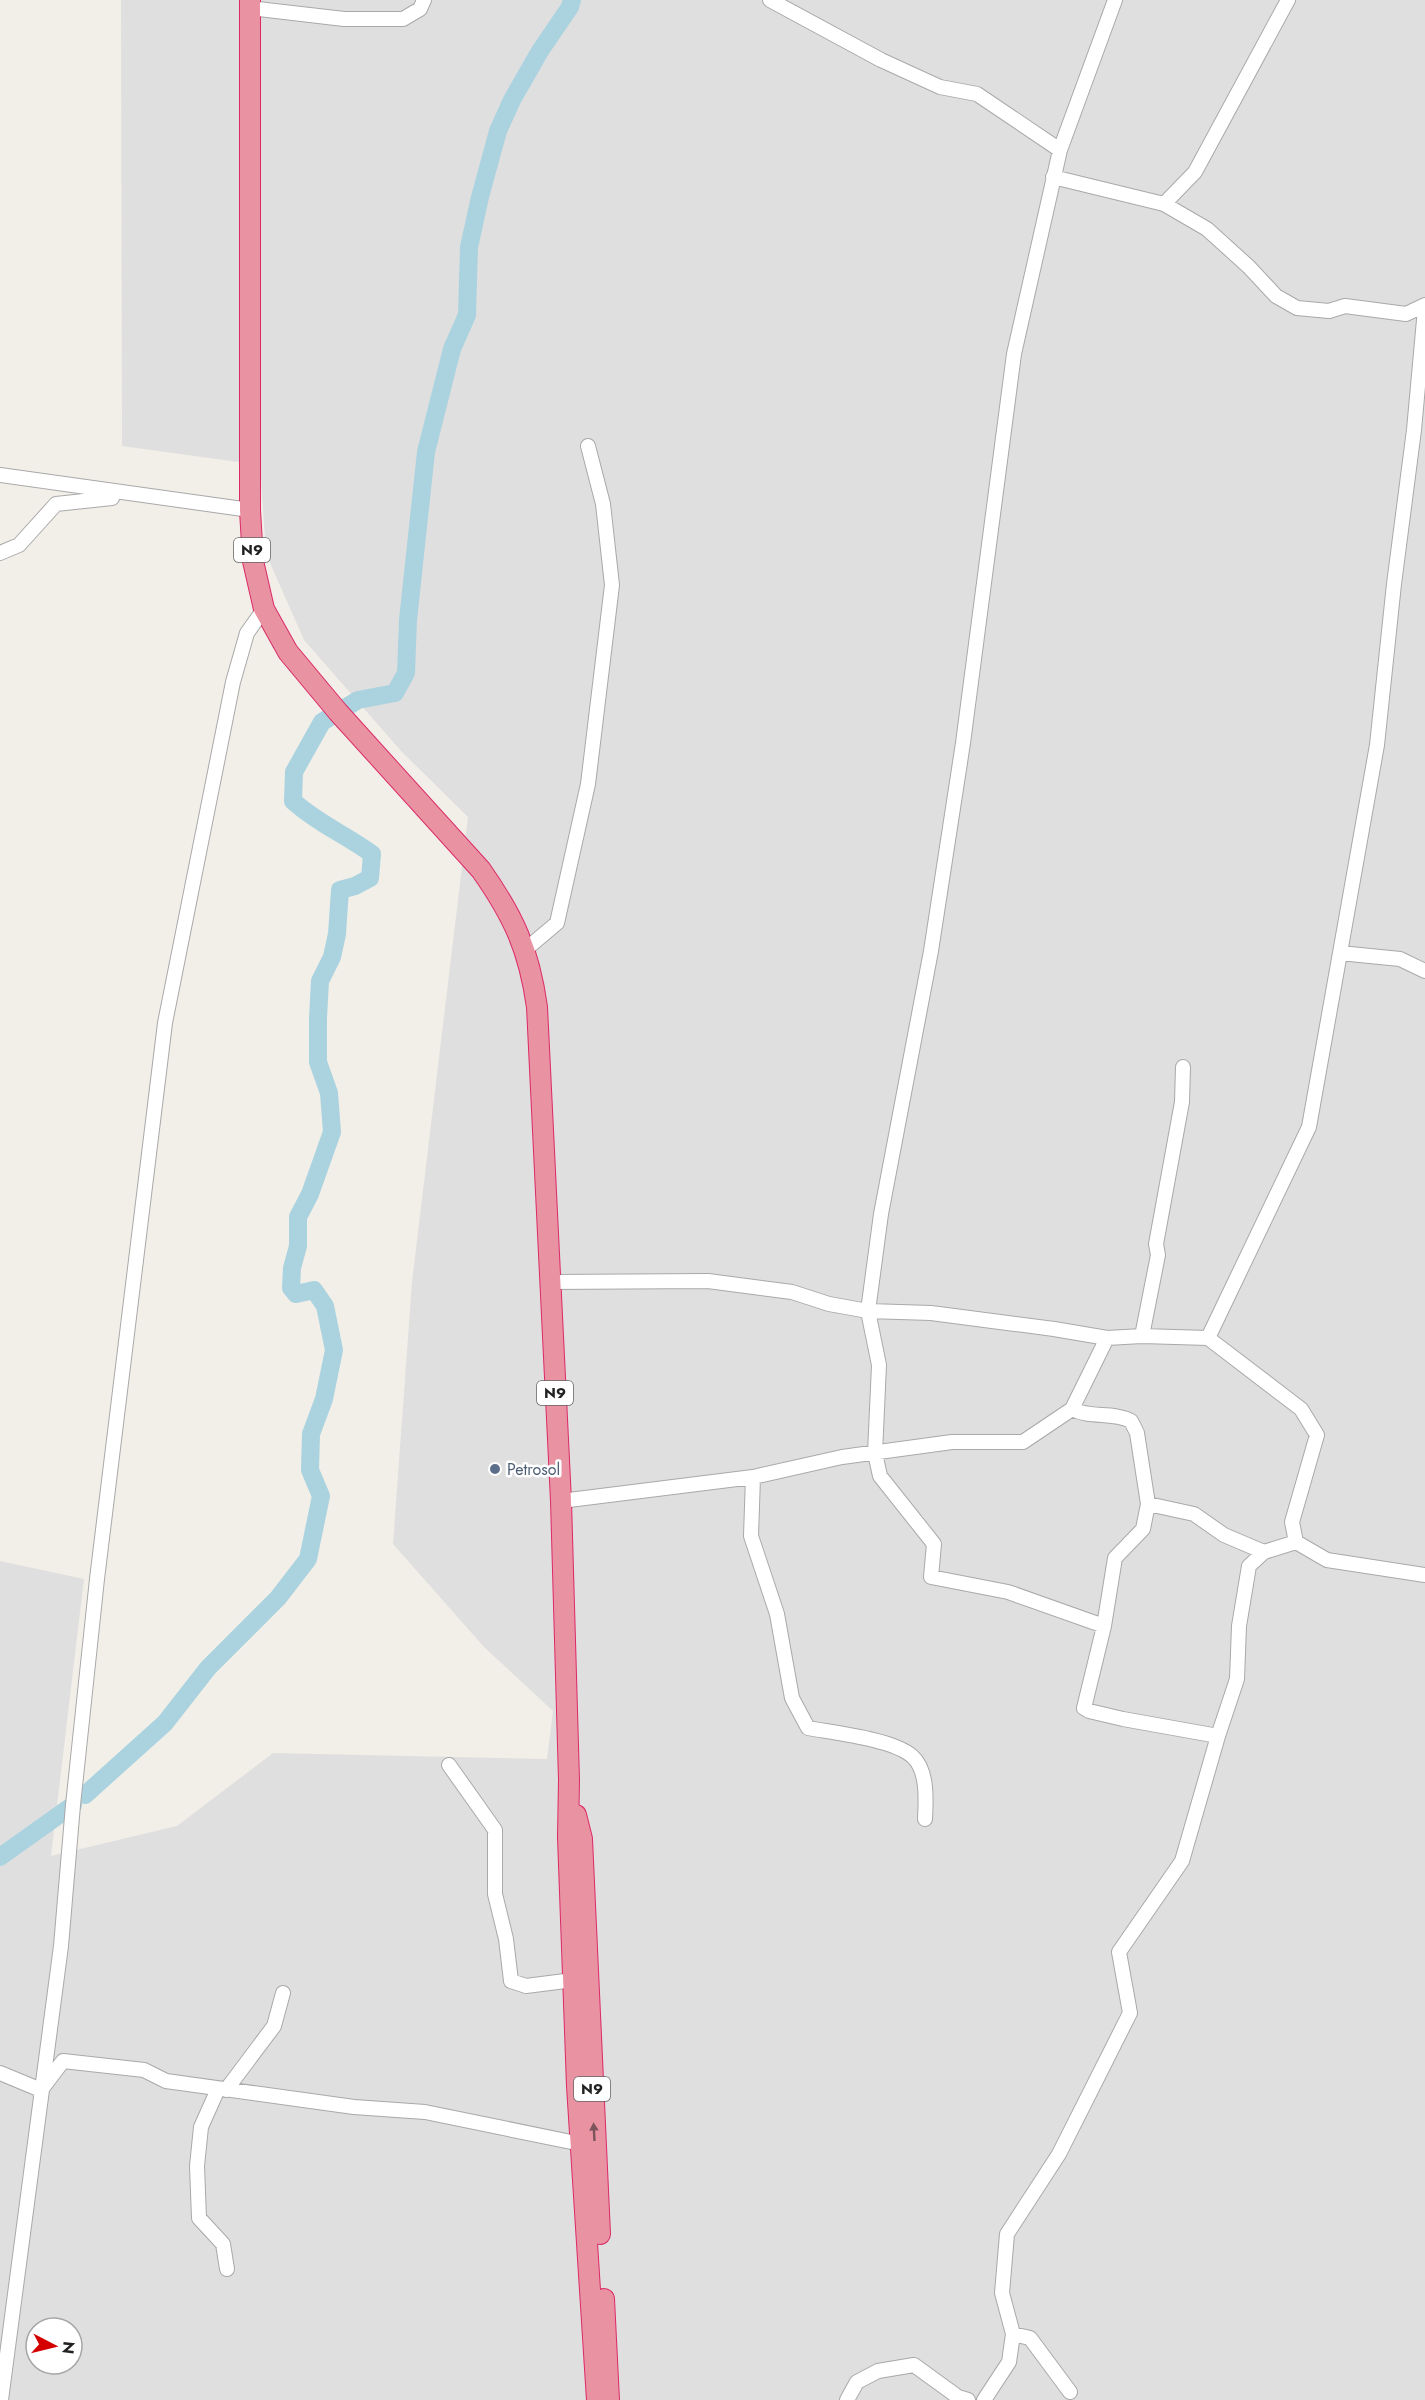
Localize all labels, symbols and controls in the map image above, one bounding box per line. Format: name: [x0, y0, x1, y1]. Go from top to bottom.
road number: N9: [234, 538, 270, 562]
road number: N9: [537, 1381, 573, 1405]
place label: Petrosol: [507, 1458, 560, 1481]
marker: Petrosol: [488, 1462, 502, 1476]
road number: N9: [574, 2077, 610, 2101]
one-way arrow: [590, 2122, 599, 2141]
north arrow: [24, 2316, 84, 2376]
text: N: [56, 2340, 81, 2355]

